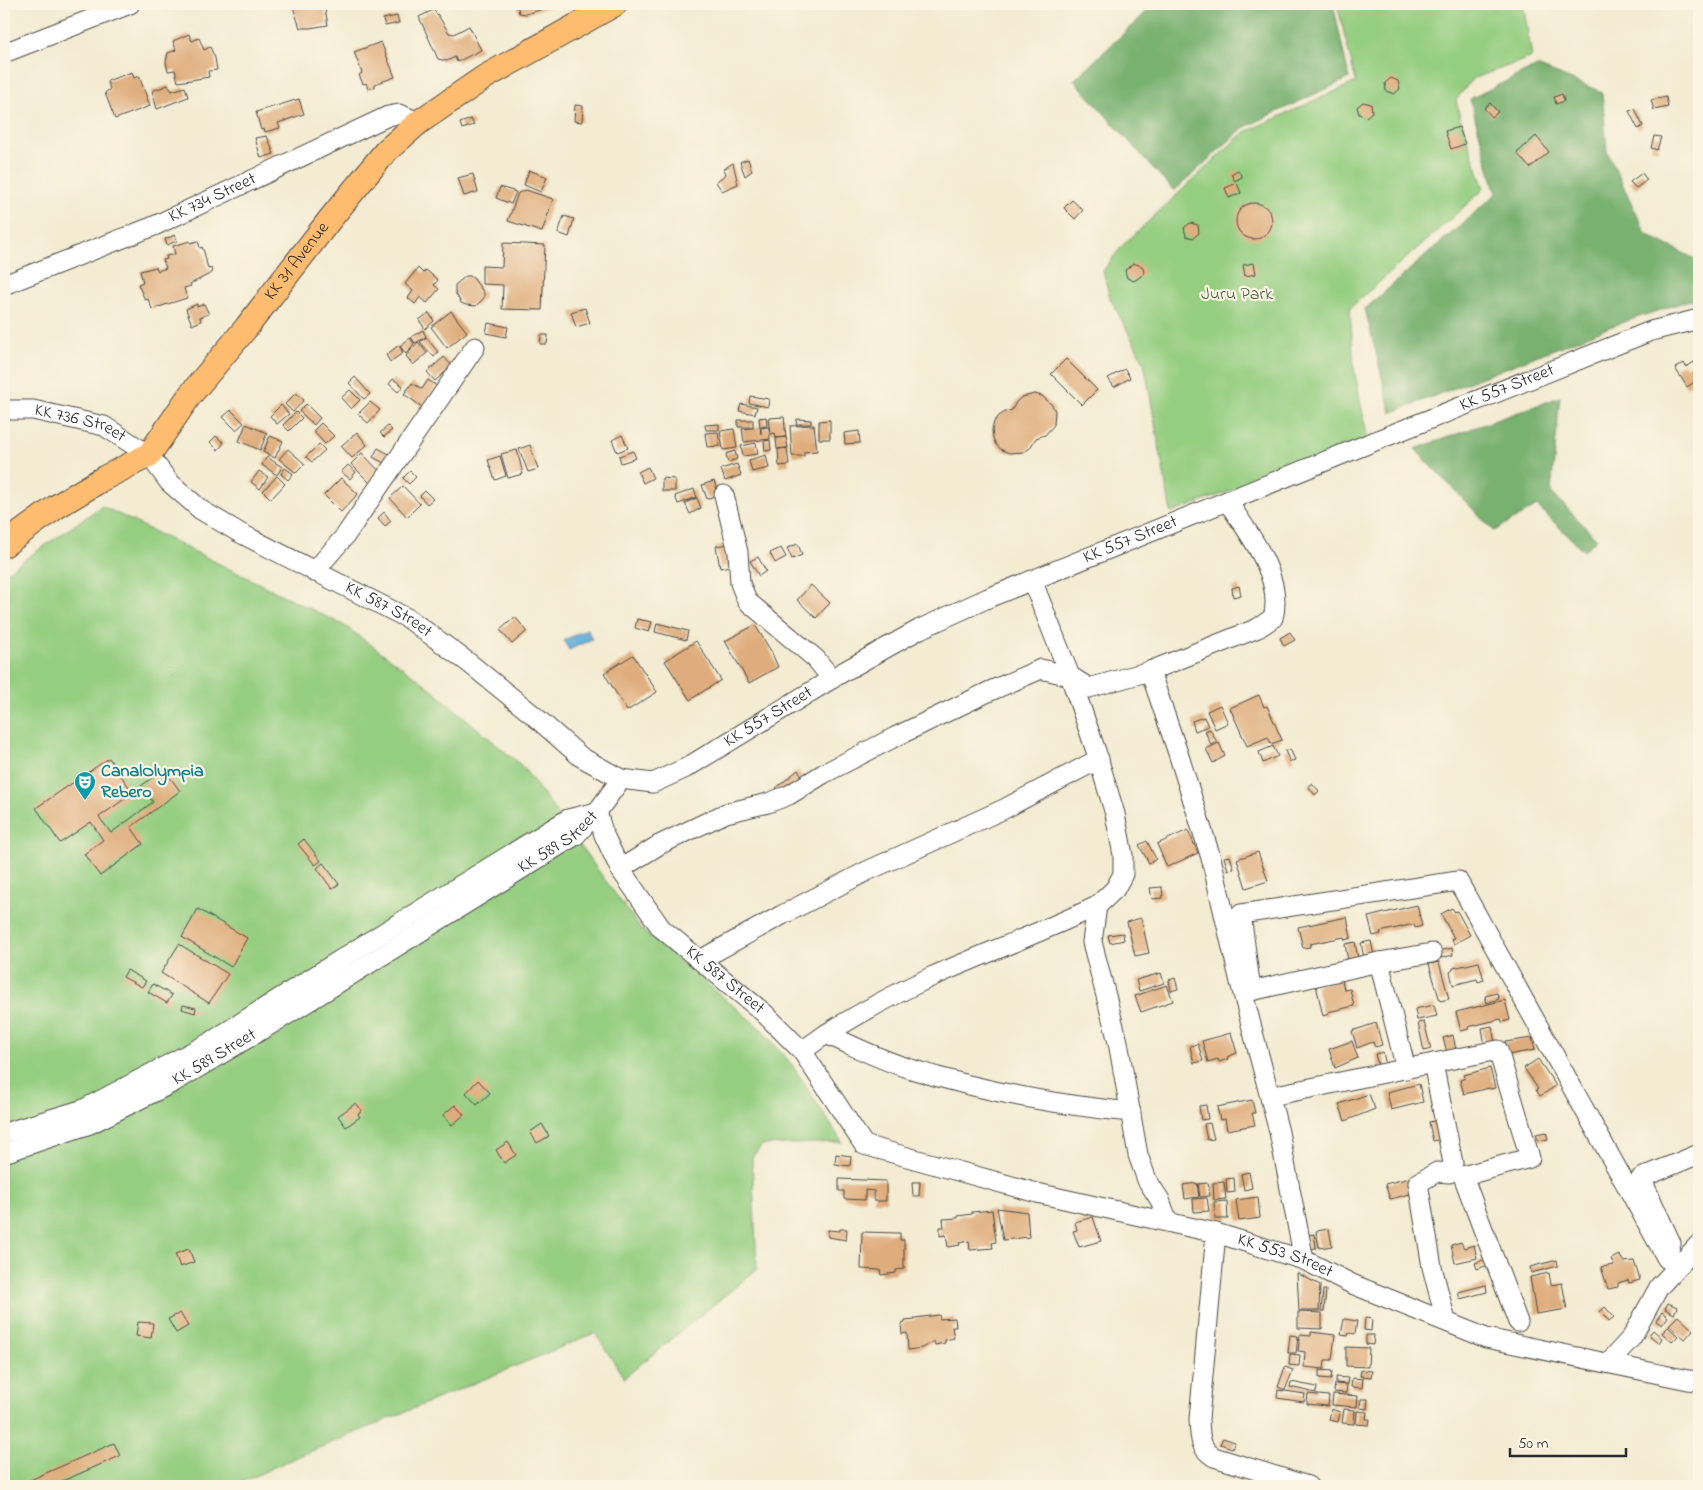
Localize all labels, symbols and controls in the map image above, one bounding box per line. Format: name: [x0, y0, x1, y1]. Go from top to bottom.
street label: KK 734 Street: [165, 167, 261, 230]
street label: KK 31 Avenue: [258, 216, 337, 306]
park label: Juru Park: [1201, 282, 1273, 308]
street label: KK 557 Street: [1456, 358, 1558, 419]
street label: KK 736 Street: [32, 398, 131, 450]
street label: KK 557 Street: [1079, 509, 1182, 571]
street label: KK 587 Street: [340, 575, 438, 645]
street label: KK 557 Street: [719, 680, 818, 755]
place label: CanalOlympia Rebero: [101, 759, 204, 806]
theatre icon: CanalOlympia Rebero: [73, 770, 97, 801]
street label: KK 589 Street: [513, 805, 605, 881]
street label: KK 587 Street: [679, 940, 770, 1021]
street label: KK 589 Street: [167, 1023, 262, 1093]
street label: KK 553 Street: [1234, 1227, 1337, 1285]
scale bar: [1510, 1425, 1627, 1457]
text: 50 m: [1518, 1433, 1549, 1455]

